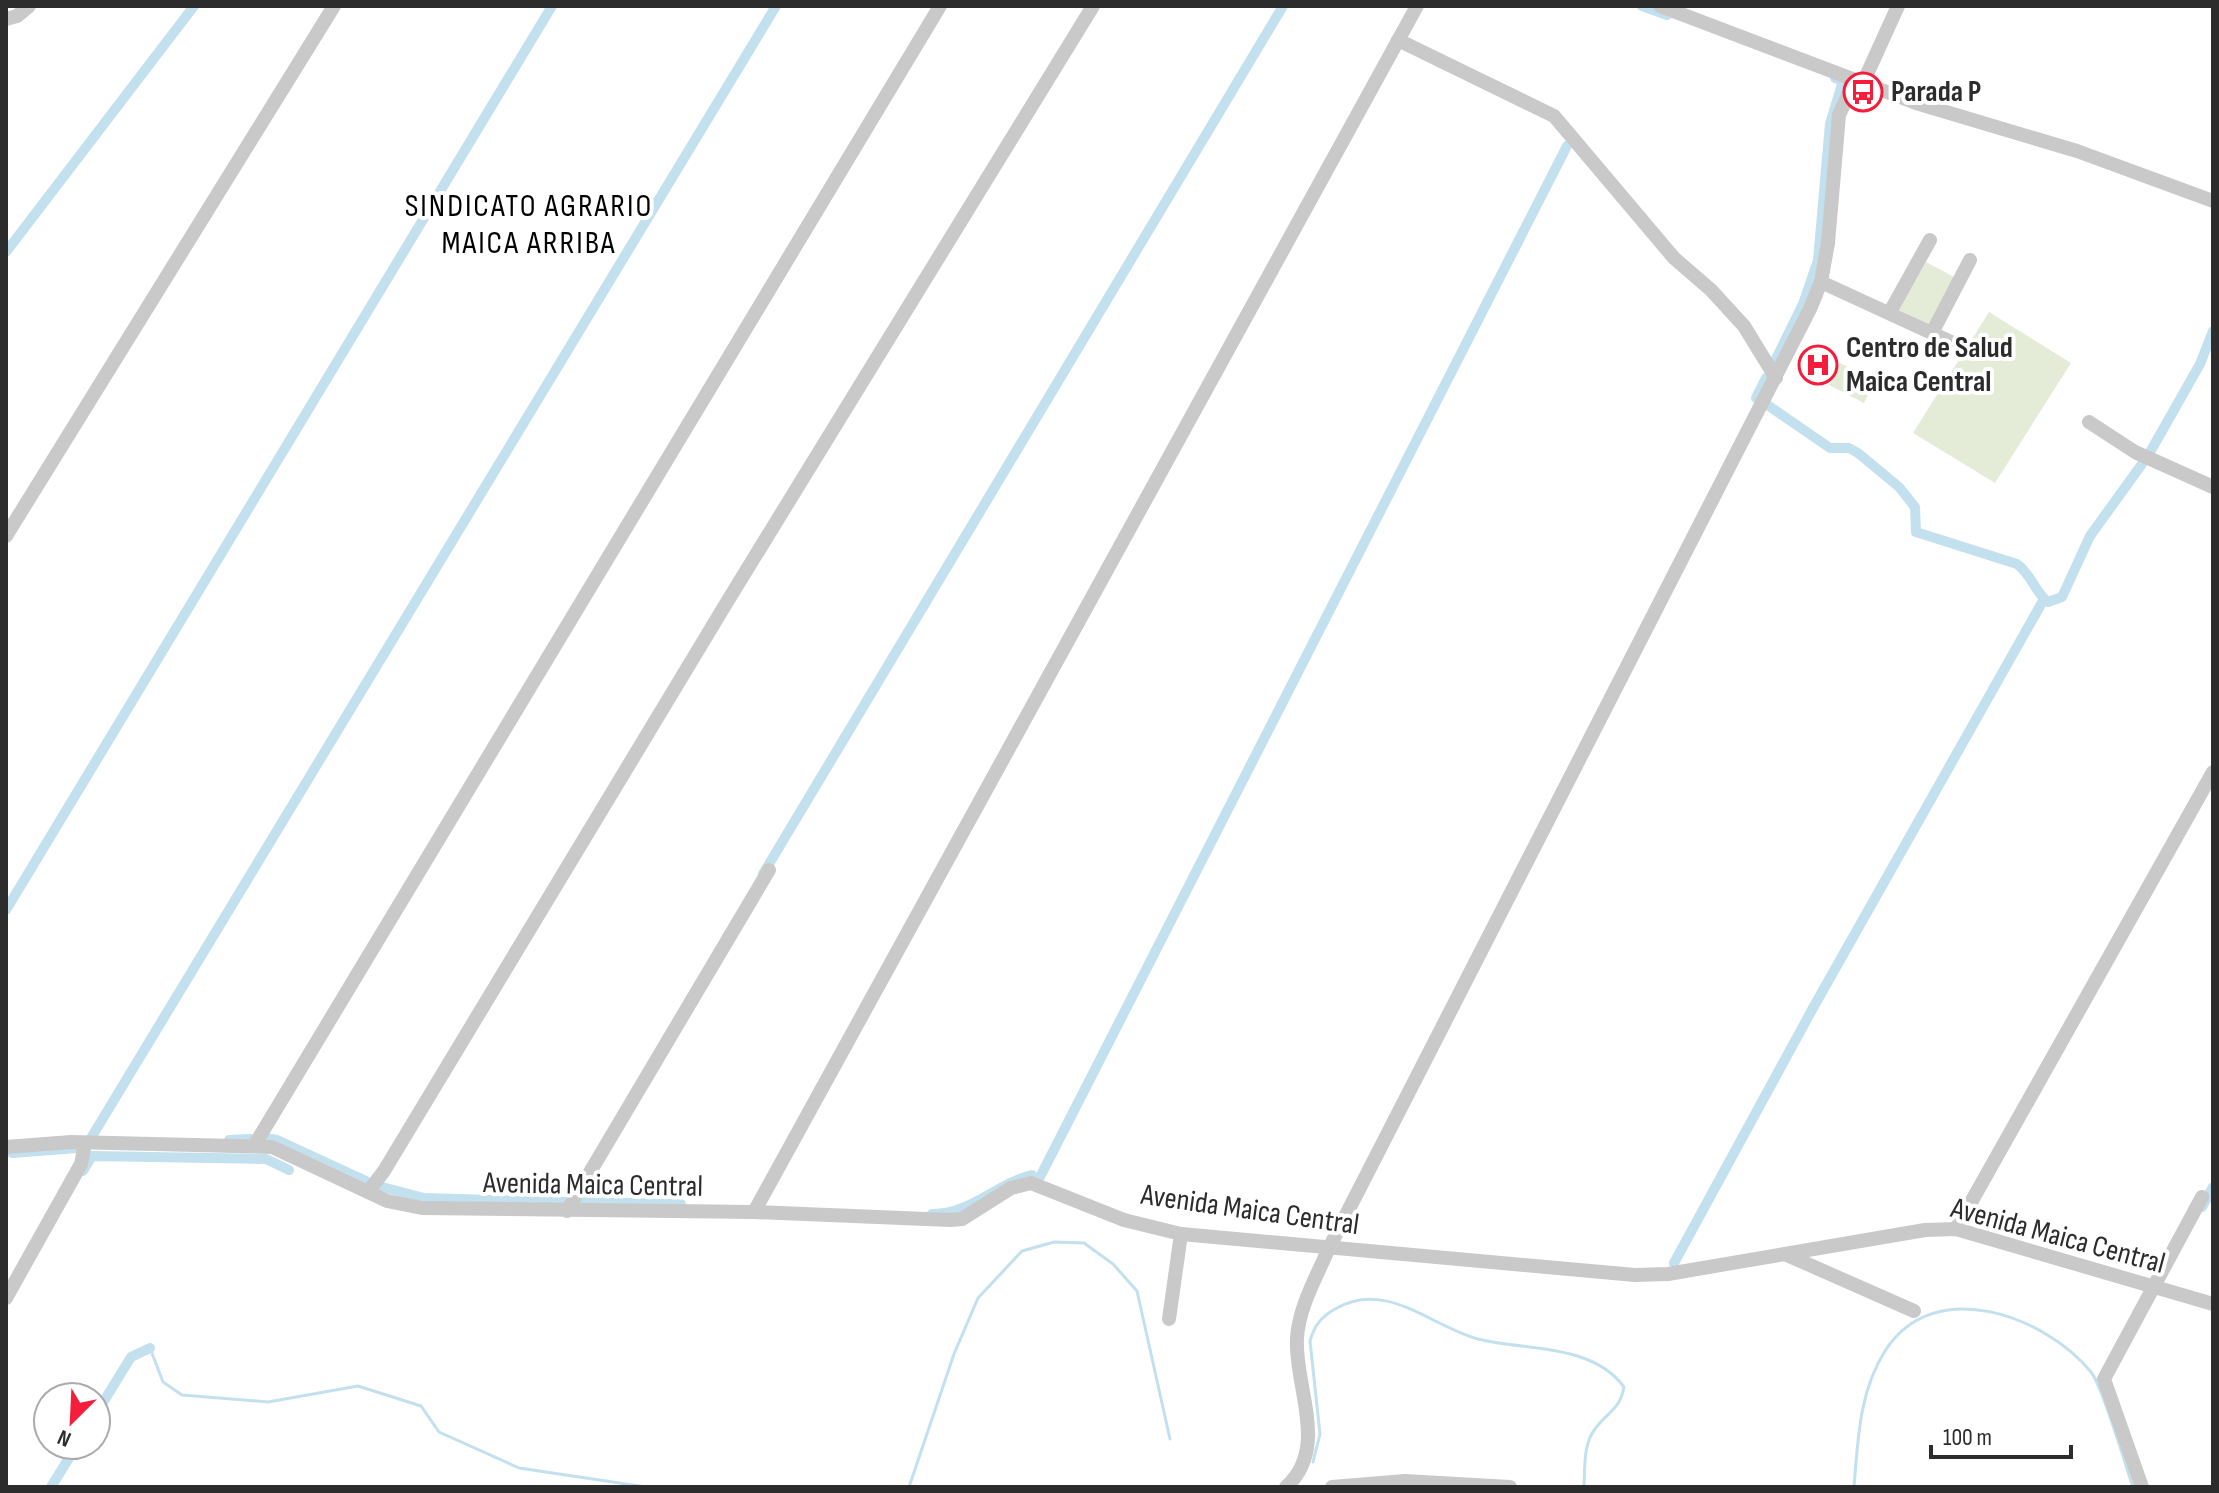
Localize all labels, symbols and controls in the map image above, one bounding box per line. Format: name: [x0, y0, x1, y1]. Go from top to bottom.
bus stop icon: Parada P: [1842, 71, 1884, 113]
place label: Parada P: [1891, 74, 1981, 110]
district label: SINDICATO AGRARIO MAICA ARRIBA: [405, 187, 653, 263]
place label: Centro de Salud Maica Central: [1846, 330, 2013, 400]
hospital icon: Centro de Salud Maica Central: [1797, 344, 1839, 386]
street label: Avenida Maica Central: [482, 1165, 703, 1205]
street label: Avenida Maica Central: [1138, 1177, 1361, 1243]
street label: Avenida Maica Central: [1946, 1190, 2169, 1282]
north arrow: [32, 1381, 112, 1461]
scale bar: [1931, 1409, 2071, 1459]
text: N: [54, 1423, 75, 1453]
text: 100 m: [1943, 1423, 1992, 1452]

